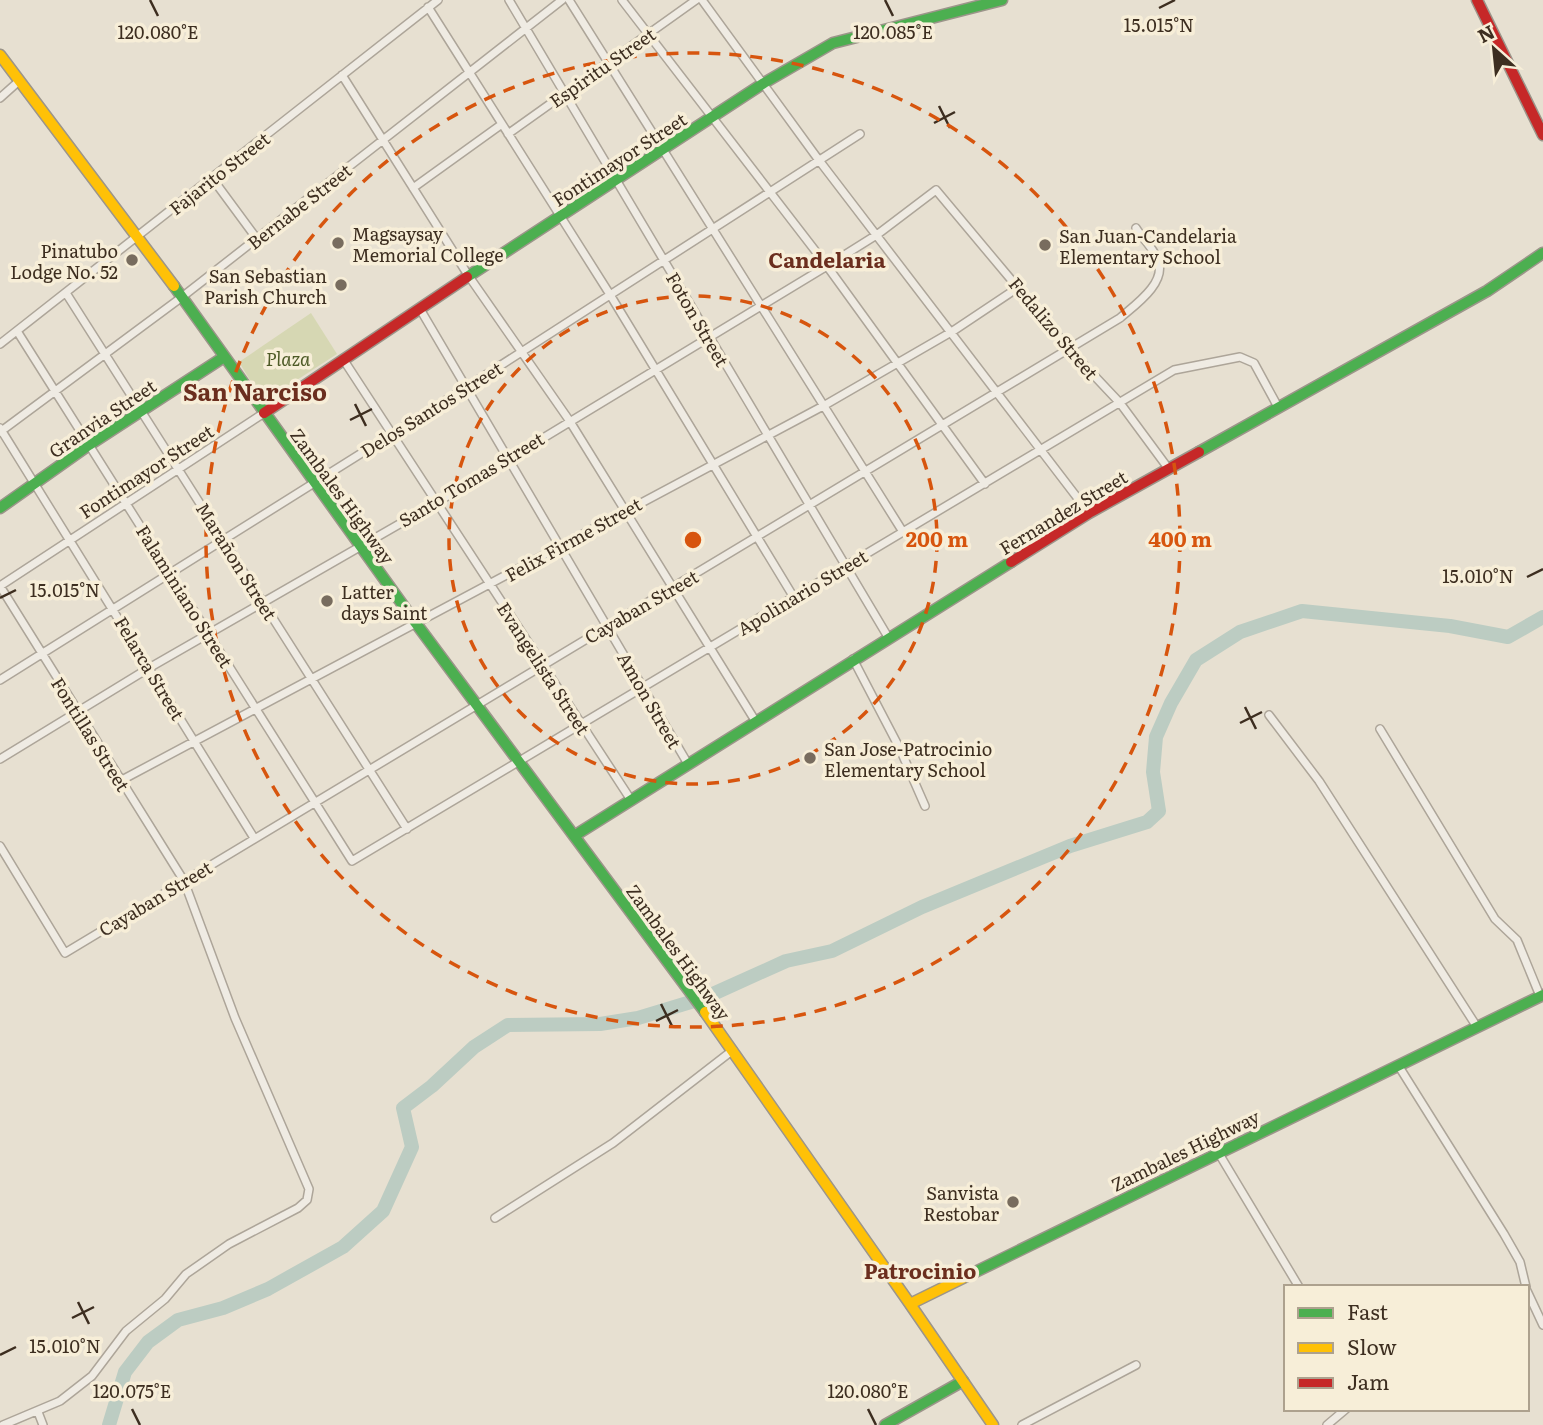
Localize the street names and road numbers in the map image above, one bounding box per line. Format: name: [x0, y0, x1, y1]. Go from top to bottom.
street label: Espiritu Street: [543, 20, 661, 114]
street label: Fontimayor Street: [546, 105, 692, 213]
street label: Fajarito Street: [163, 125, 276, 221]
street label: Bernabe Street: [241, 156, 358, 255]
street label: Foton Street: [660, 267, 736, 372]
street label: Fedalizo Street: [1003, 271, 1106, 386]
street label: Delos Santos Street: [355, 354, 508, 464]
street label: Granvia Street: [43, 372, 162, 464]
street label: Fontimayor Street: [73, 417, 219, 525]
street label: Zambales Highway: [284, 422, 402, 570]
street label: Santo Tomas Street: [393, 424, 549, 533]
street label: Fernandez Street: [994, 463, 1133, 561]
street label: Felix Firme Street: [500, 490, 647, 588]
street label: Marañon Street: [190, 497, 284, 626]
street label: Falaminiano Street: [130, 519, 240, 673]
street label: Apolinario Street: [732, 542, 873, 642]
street label: Cayaban Street: [579, 562, 704, 650]
street label: Evangelista Street: [491, 596, 598, 740]
street label: Felarca Street: [108, 611, 192, 726]
street label: Amon Street: [611, 647, 689, 754]
street label: Fontillas Street: [45, 672, 137, 797]
street label: Cayaban Street: [93, 853, 217, 942]
street label: Zambales Highway: [620, 878, 738, 1026]
street label: Zambales Highway: [1106, 1102, 1264, 1198]

